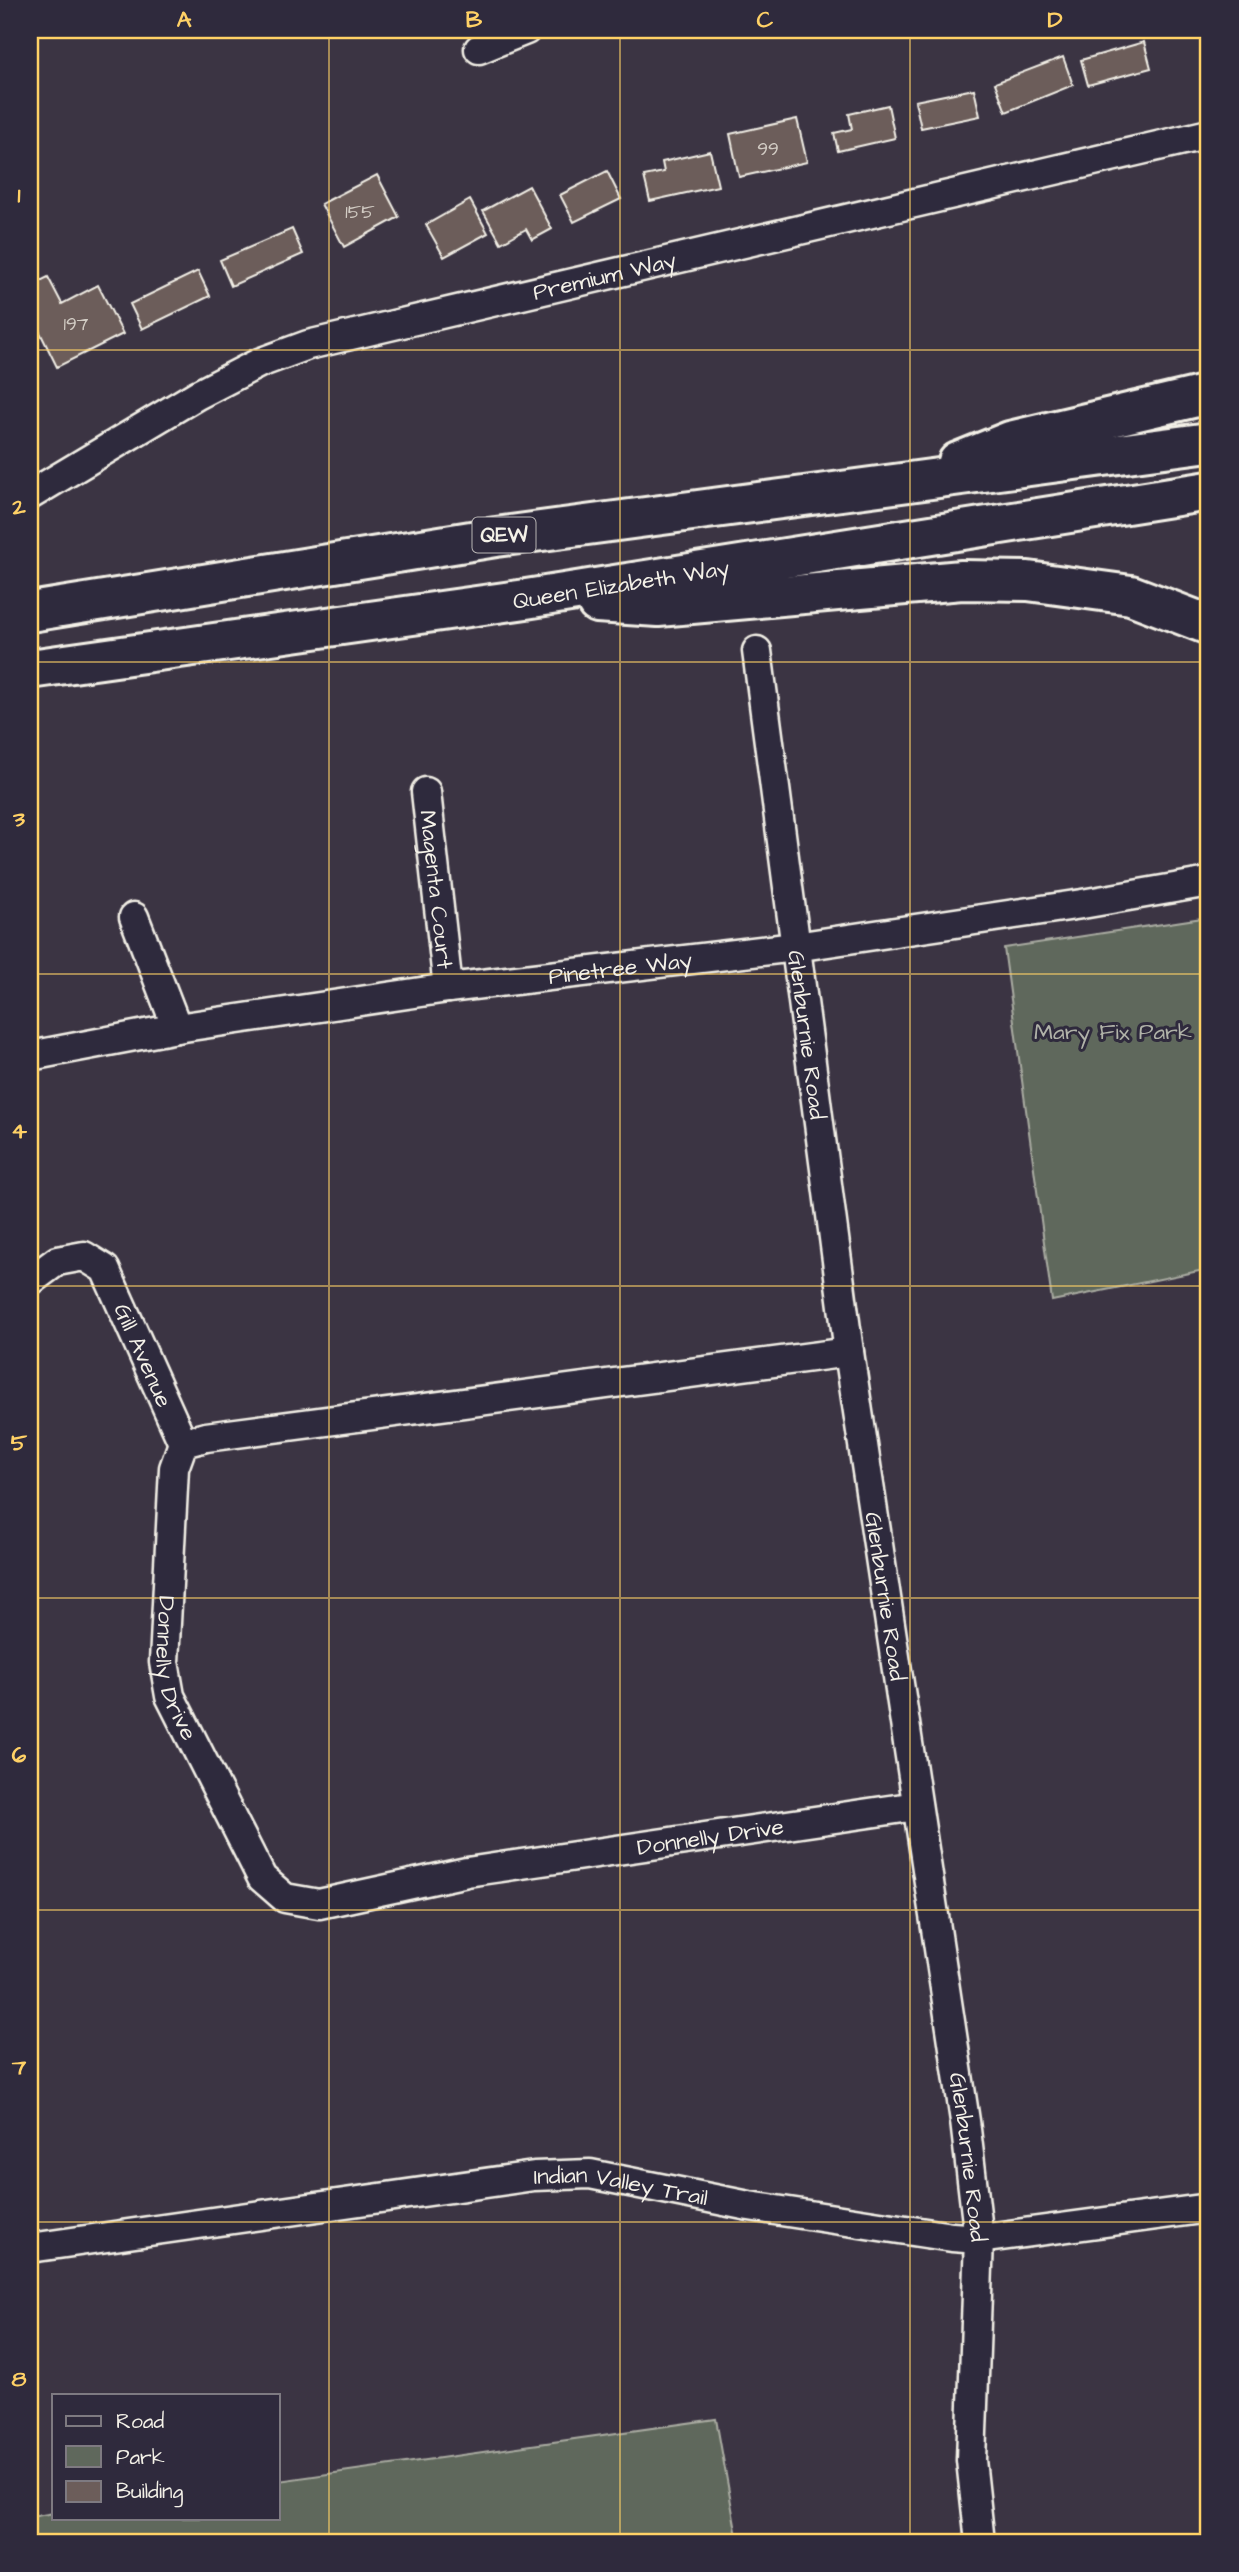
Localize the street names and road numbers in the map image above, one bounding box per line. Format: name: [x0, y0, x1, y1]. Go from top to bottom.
street label: Premium Way: [530, 244, 680, 309]
road number: QEW: [472, 518, 536, 552]
street label: Queen Elizabeth Way: [511, 552, 732, 618]
street label: Magenta Court: [411, 808, 461, 971]
street label: Pinetree Way: [547, 944, 694, 993]
street label: Glenburnie Road: [779, 948, 833, 1122]
street label: Gill Avenue: [105, 1298, 180, 1412]
street label: Glenburnie Road: [856, 1510, 913, 1683]
street label: Donnelly Drive: [147, 1595, 205, 1746]
street label: Donnelly Drive: [635, 1811, 786, 1864]
street label: Glenburnie Road: [941, 2070, 994, 2244]
street label: Indian Valley Trail: [533, 2159, 711, 2214]

